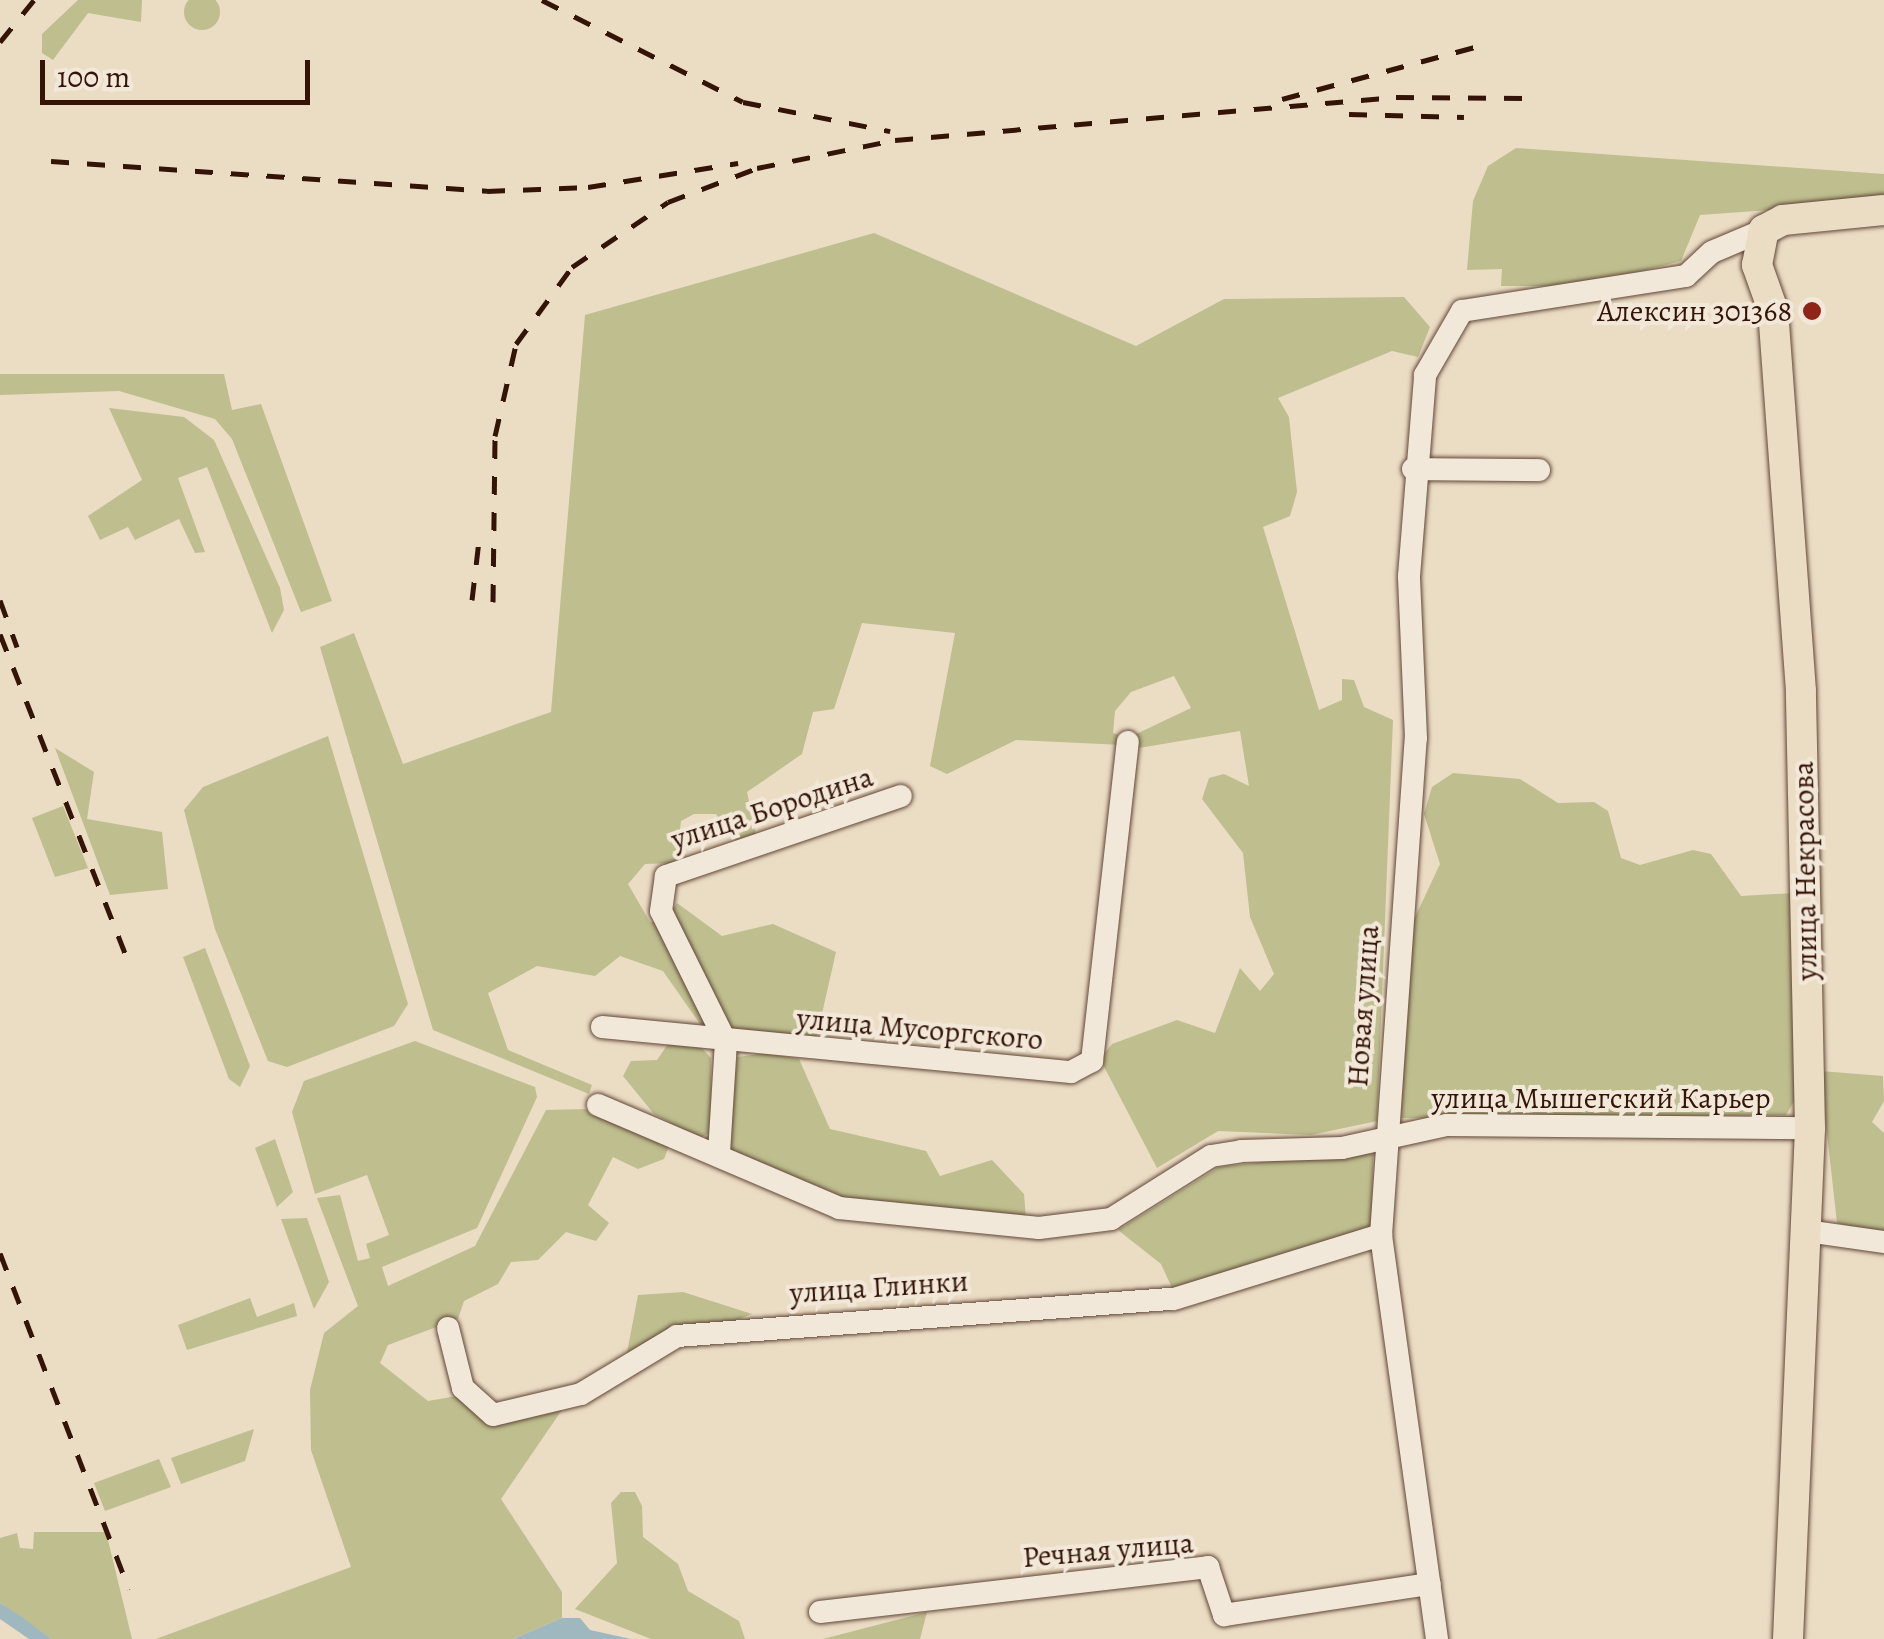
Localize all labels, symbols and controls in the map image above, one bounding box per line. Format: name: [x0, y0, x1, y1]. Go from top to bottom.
scale bar: [45, 40, 315, 102]
text: 100 m: [57, 57, 130, 97]
place label: Алексин 301368: [1597, 293, 1792, 329]
marker: Алексин 301368: [1801, 300, 1823, 322]
street label: улица Бородина: [667, 758, 877, 858]
street label: улица Некрасова: [1785, 761, 1825, 981]
street label: Новая улица: [1339, 924, 1387, 1088]
street label: улица Мусоргского: [795, 1000, 1045, 1058]
street label: улица Мышегский Карьер: [1431, 1080, 1771, 1116]
street label: улица Глинки: [789, 1263, 969, 1311]
street label: Речная улица: [1021, 1525, 1195, 1575]

